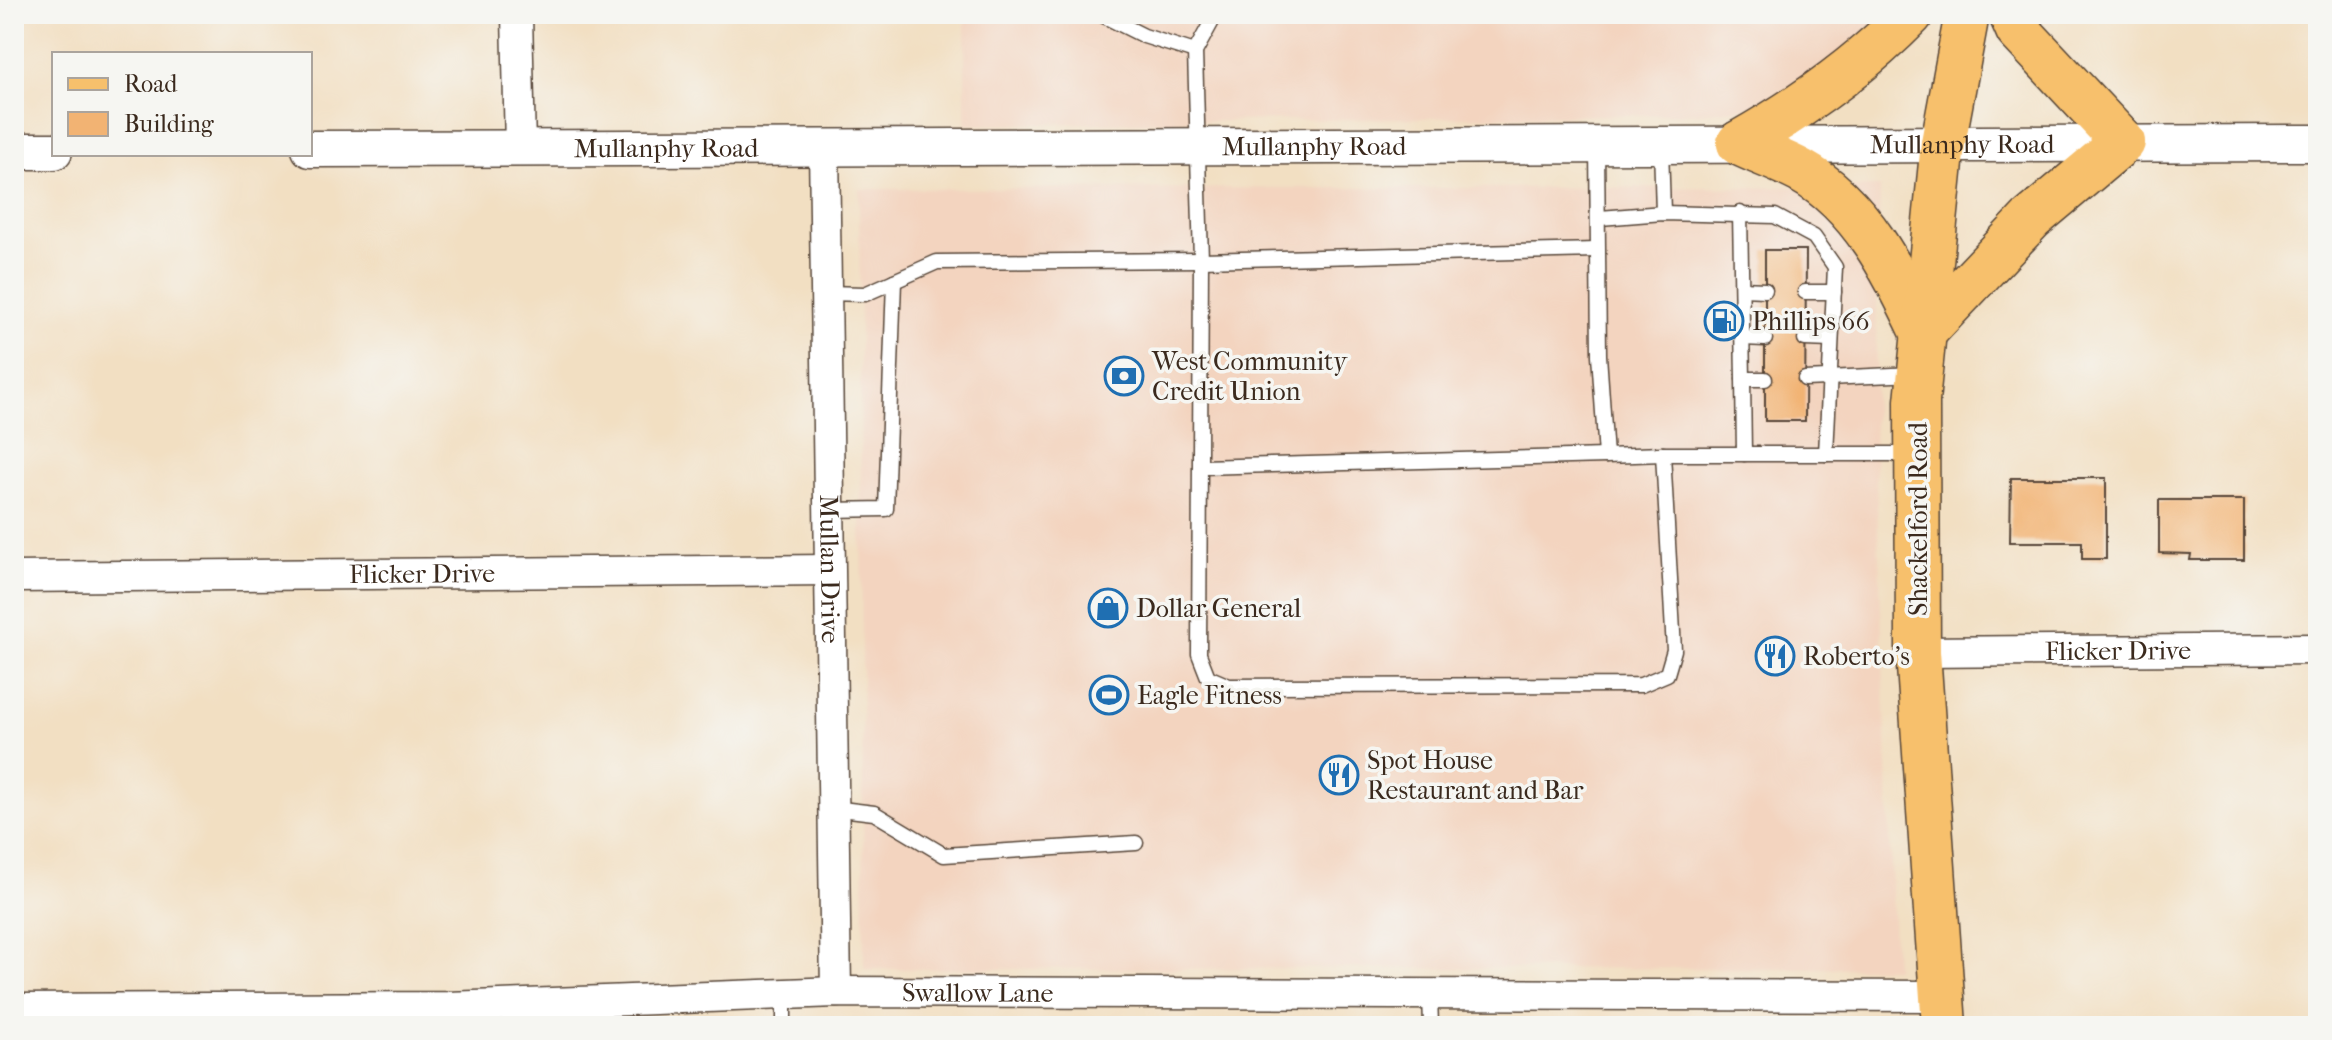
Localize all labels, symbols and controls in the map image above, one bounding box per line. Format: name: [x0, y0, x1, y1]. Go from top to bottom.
legend: [52, 52, 312, 156]
text: Road: [124, 70, 178, 98]
text: Building: [124, 110, 215, 138]
street label: Mullanphy Road: [1870, 128, 2055, 160]
street label: Mullanphy Road: [1222, 130, 1407, 162]
street label: Mullanphy Road: [574, 132, 759, 164]
fuel station icon: Phillips 66: [1703, 300, 1745, 342]
place label: Phillips 66: [1752, 306, 1870, 337]
place label: West Community Credit Union: [1151, 346, 1348, 407]
bank icon: West Community Credit Union: [1103, 355, 1145, 397]
street label: Shackelford Road: [1903, 421, 1934, 616]
street label: Mullan Drive: [813, 494, 847, 644]
street label: Flicker Drive: [349, 557, 495, 590]
shop icon: Dollar General: [1087, 587, 1129, 629]
place label: Dollar General: [1136, 593, 1301, 624]
street label: Flicker Drive: [2045, 634, 2191, 667]
restaurant icon: Roberto's: [1754, 635, 1796, 677]
place label: Roberto's: [1803, 641, 1910, 672]
sports icon: Eagle Fitness: [1088, 674, 1130, 716]
place label: Eagle Fitness: [1137, 680, 1282, 711]
place label: Spot House Restaurant and Bar: [1367, 745, 1583, 806]
restaurant icon: Spot House Restaurant and Bar: [1318, 754, 1360, 796]
street label: Swallow Lane: [902, 977, 1054, 1008]

